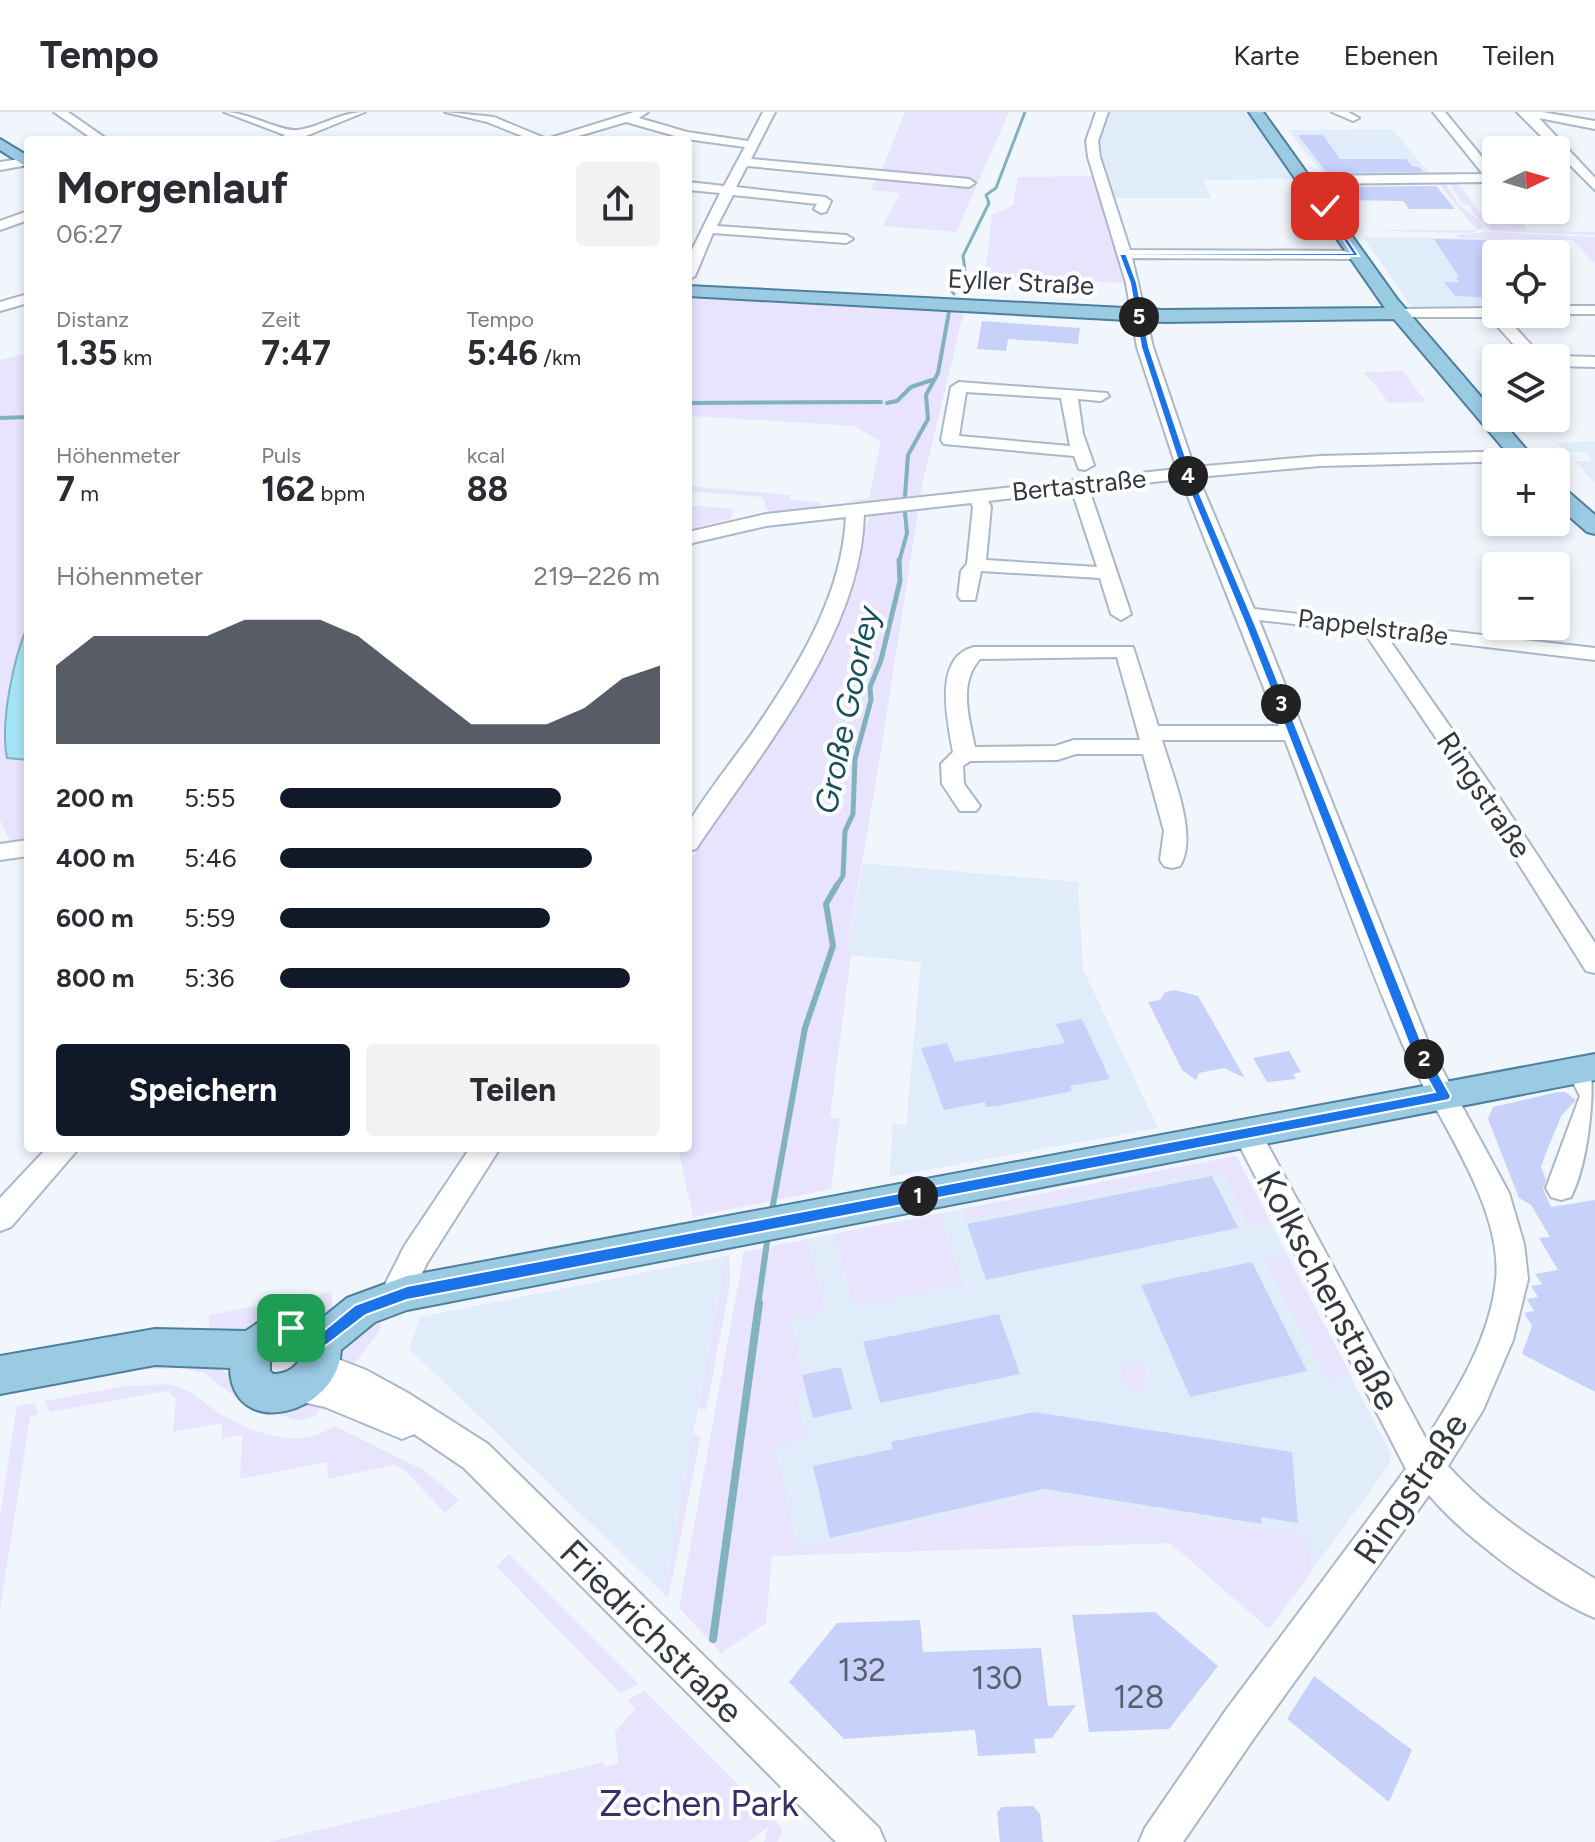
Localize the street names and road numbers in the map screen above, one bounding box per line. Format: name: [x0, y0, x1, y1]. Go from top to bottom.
street label: Eyller Straße: [947, 262, 1095, 302]
street label: Bertastraße: [1010, 462, 1148, 508]
street label: Pappelstraße: [1296, 602, 1450, 652]
street label: Ringstraße: [1429, 725, 1540, 865]
street label: Kolkschenstraße: [1247, 1163, 1410, 1417]
street label: Ringstraße: [1344, 1405, 1477, 1572]
street label: Friedrichstraße: [551, 1531, 752, 1732]

